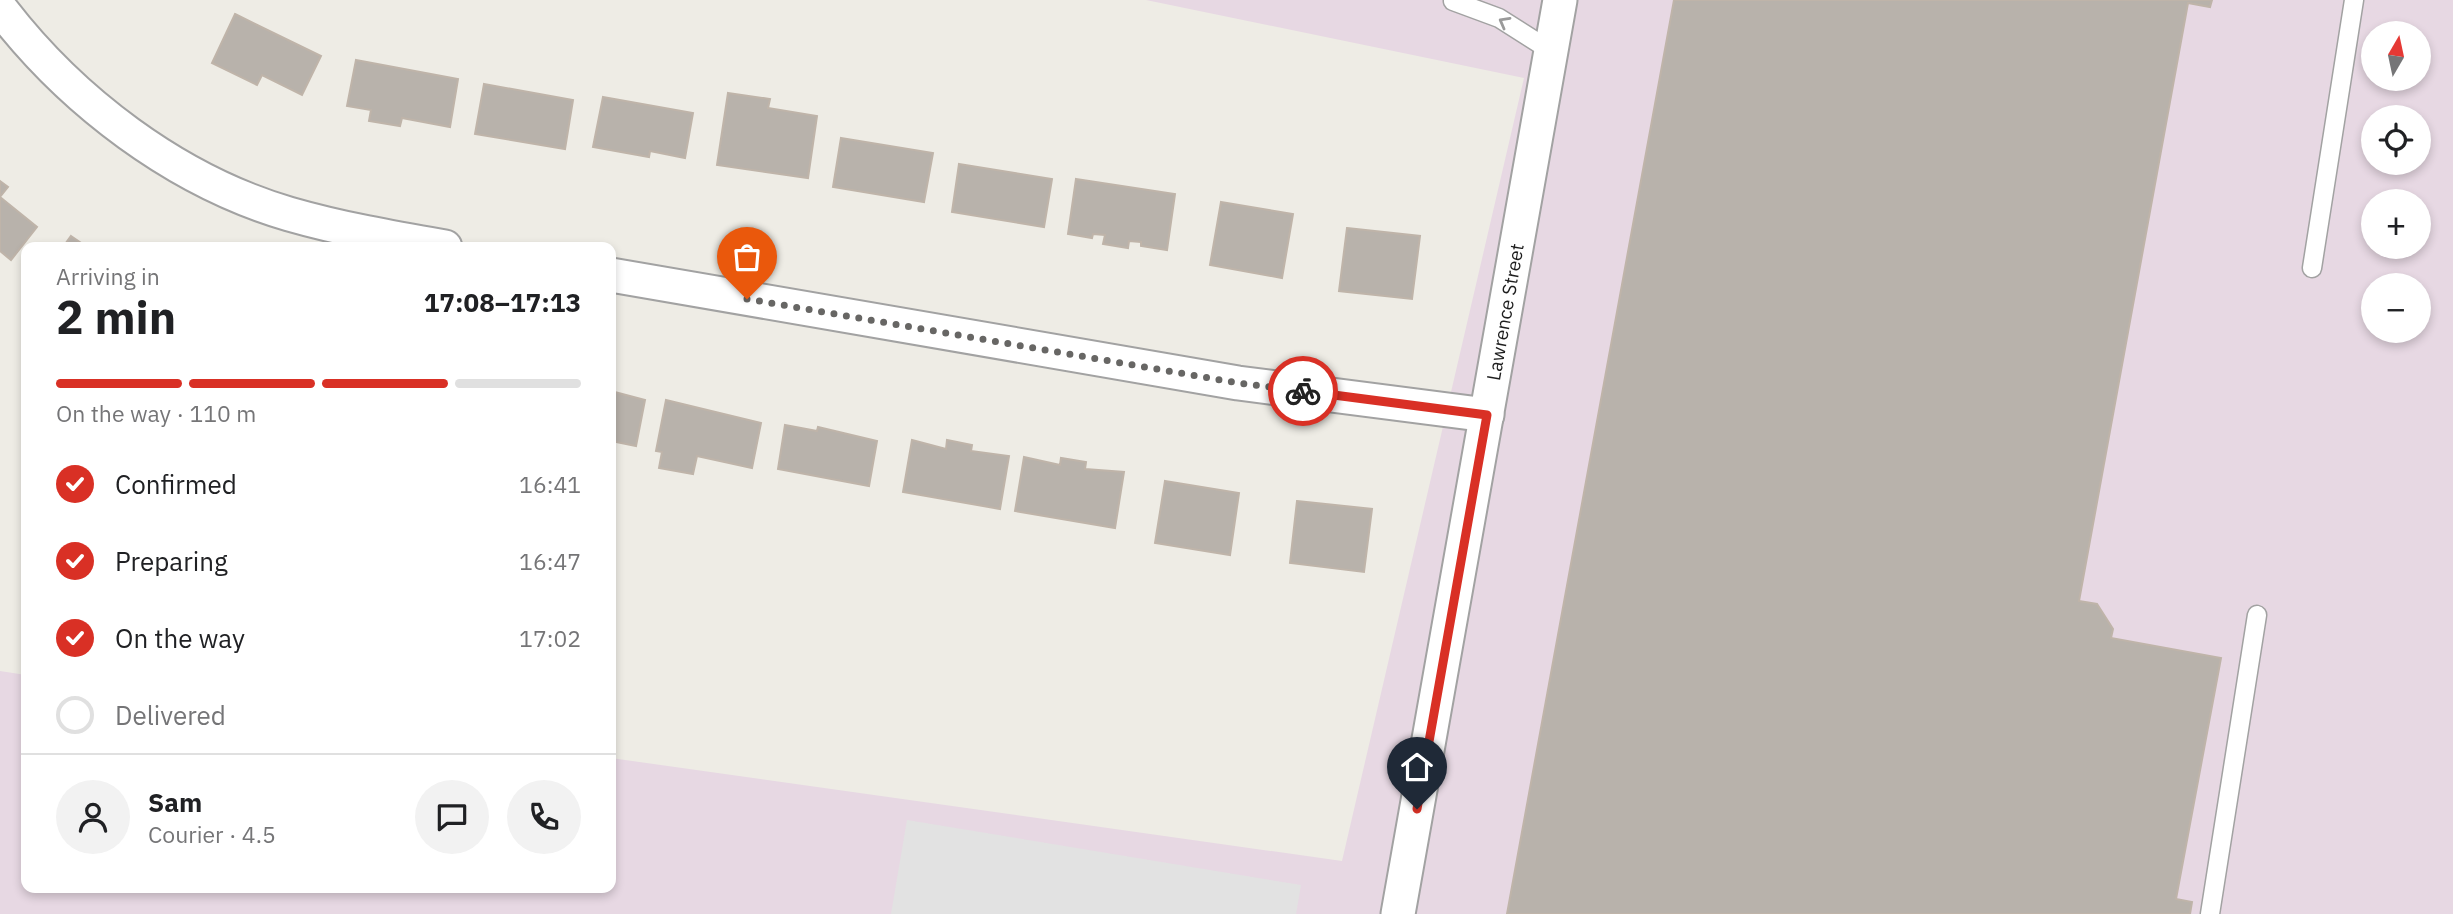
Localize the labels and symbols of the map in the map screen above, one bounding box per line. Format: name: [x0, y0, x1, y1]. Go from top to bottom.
one-way arrow: [1499, 17, 1512, 30]
north arrow: [2361, 21, 2431, 91]
pin: [717, 227, 777, 299]
street label: Lawrence Street: [1481, 242, 1529, 382]
courier: [1268, 356, 1338, 426]
pin: [1387, 737, 1447, 809]

